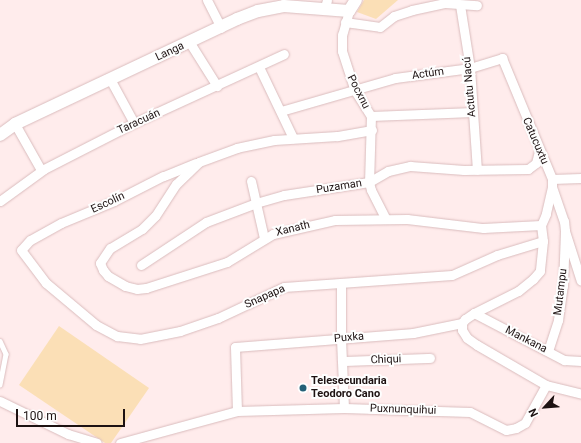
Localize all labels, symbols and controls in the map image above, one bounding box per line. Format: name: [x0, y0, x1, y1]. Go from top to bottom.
street label: Langa: [154, 40, 186, 64]
street label: Actutu Nacú: [461, 56, 479, 118]
street label: Actúm: [411, 65, 445, 83]
street label: Pocxnu: [344, 73, 372, 111]
street label: Taracuán: [116, 106, 162, 138]
street label: Catucuxtu: [519, 116, 551, 166]
street label: Puzaman: [315, 177, 363, 197]
street label: Escolín: [89, 190, 127, 216]
street label: Xanath: [275, 218, 311, 240]
street label: Mutampu: [552, 268, 570, 316]
street label: Snapapa: [243, 282, 287, 312]
street label: Mankana: [503, 324, 549, 356]
street label: Puxka: [333, 330, 365, 346]
street label: Chiqui: [370, 353, 402, 367]
place label: Telesecundaria Teodoro Cano: [311, 375, 387, 401]
marker: Telesecundaria Teodoro Cano: [298, 383, 308, 393]
north arrow: [525, 387, 565, 427]
scale bar: [18, 401, 127, 427]
street label: Puxnunquihui: [370, 402, 436, 418]
text: N: [526, 406, 541, 419]
text: 100 m: [23, 409, 57, 423]

